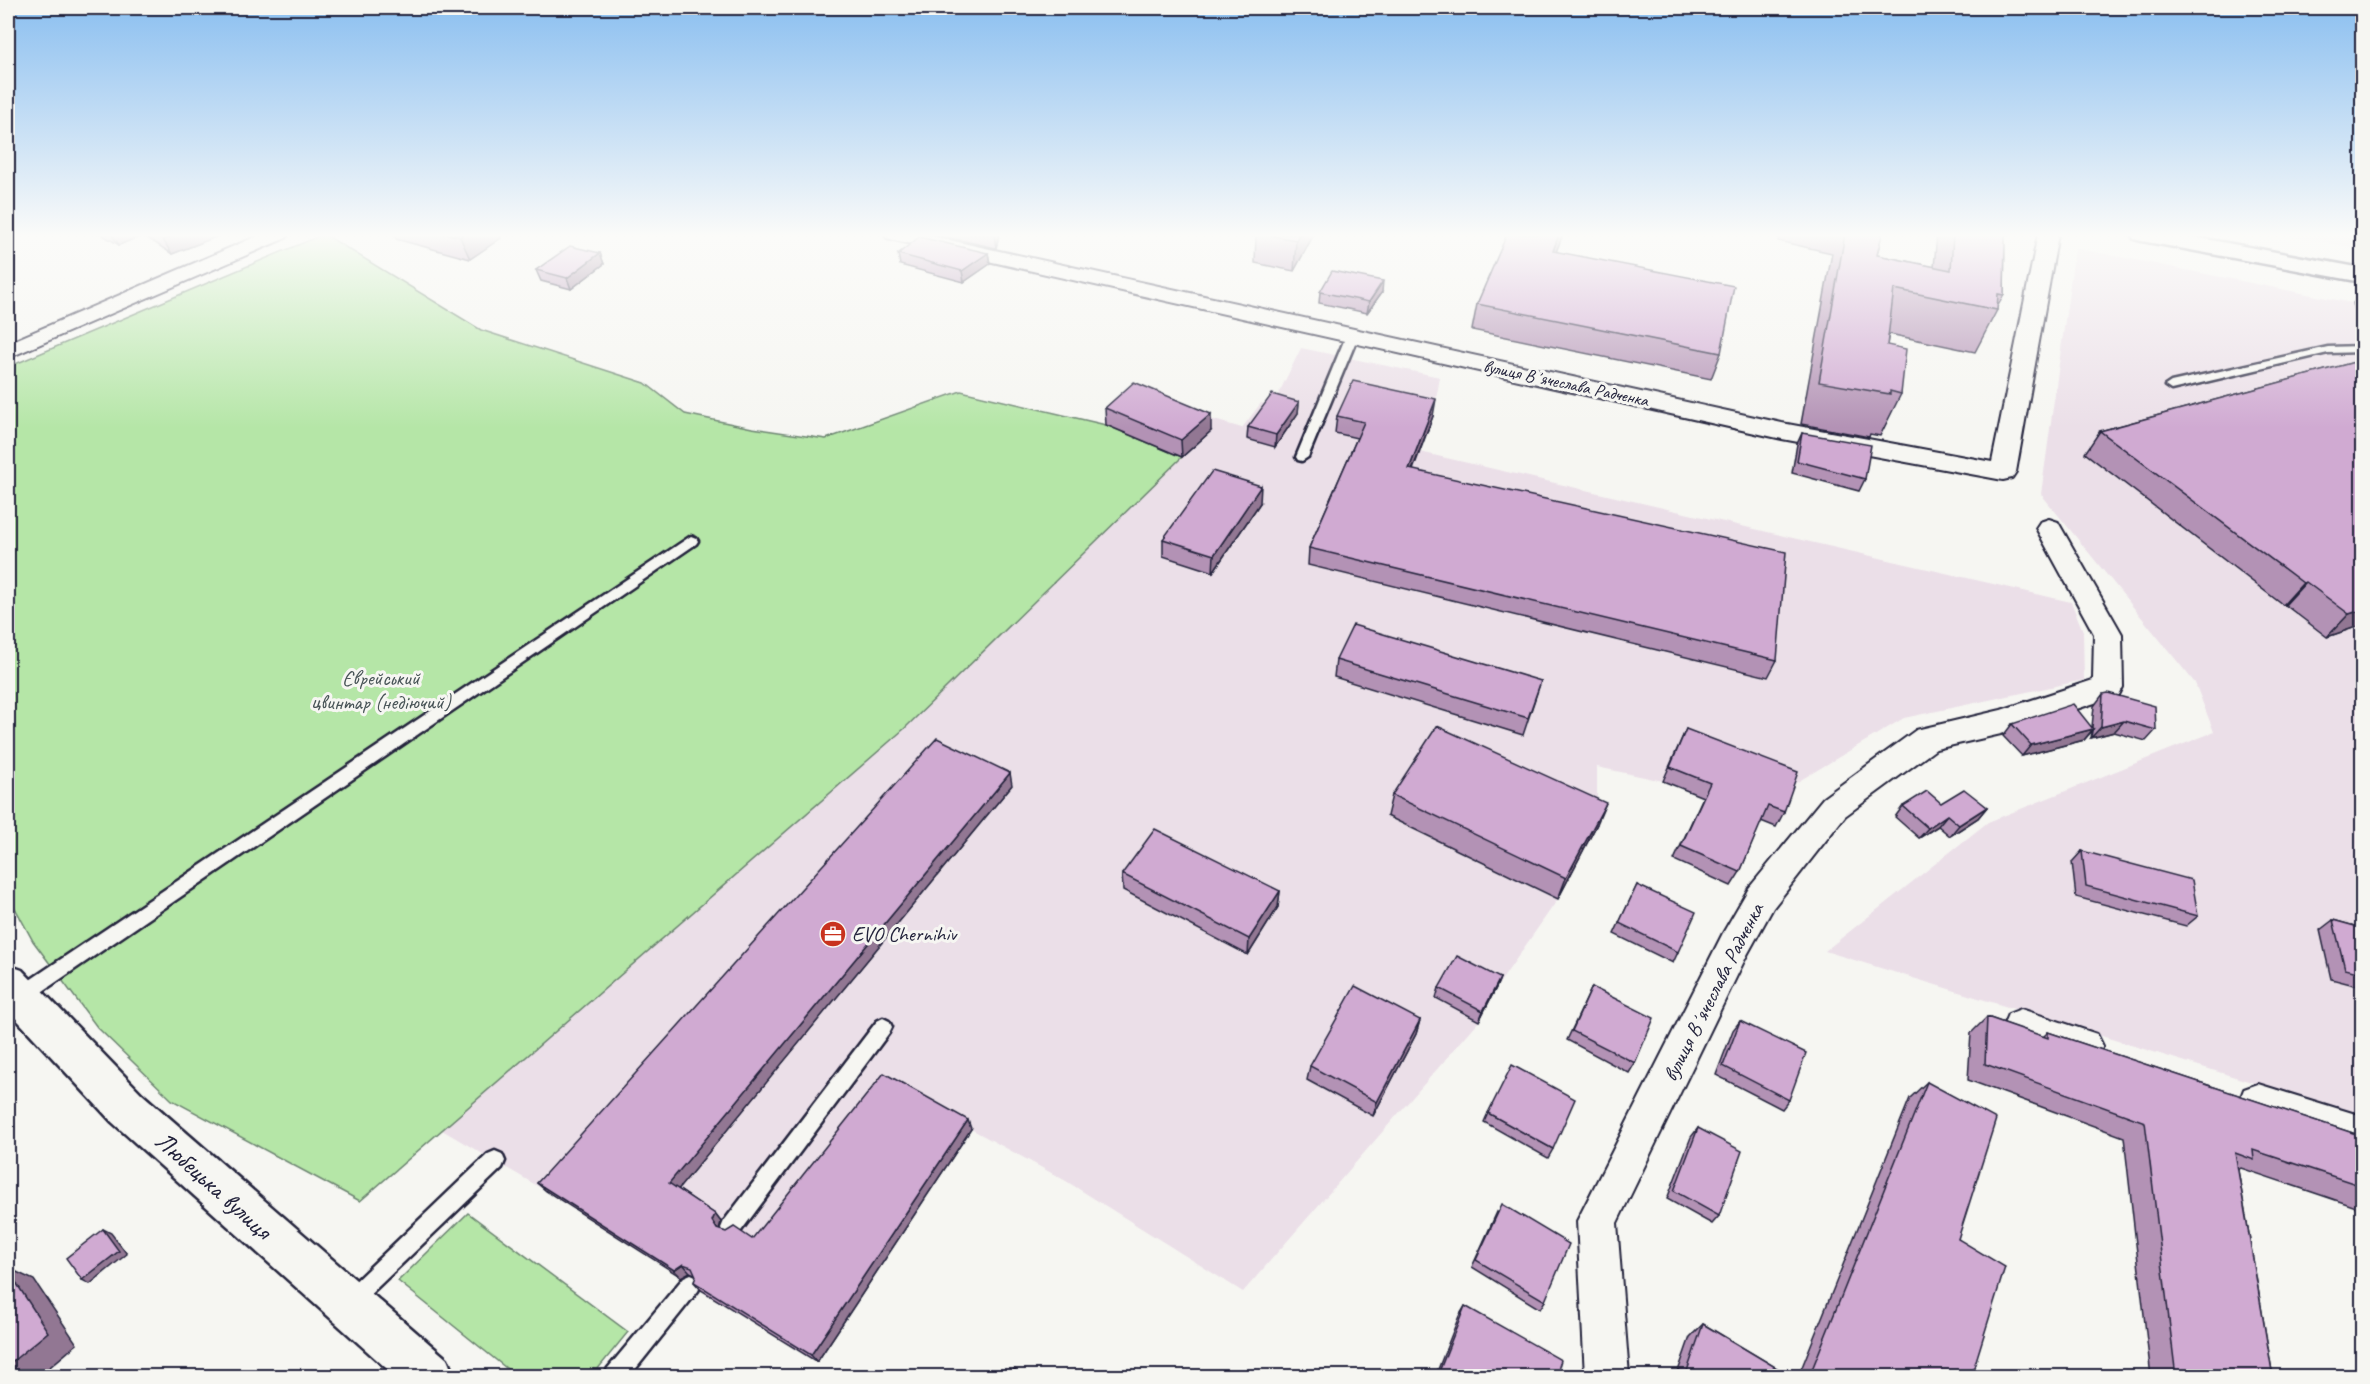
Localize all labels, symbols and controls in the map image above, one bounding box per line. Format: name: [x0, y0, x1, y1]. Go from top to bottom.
street label: вулиця Вʼячеслава Радченка: [1481, 355, 1652, 411]
park label: Єврейський цвинтар (недіючий): [311, 665, 452, 715]
street label: вулиця Вʼячеслава Радченка: [1657, 897, 1770, 1085]
office icon: EVO Chernihiv: [818, 919, 848, 949]
place label: EVO Chernihiv: [852, 921, 958, 947]
street label: Любецька вулиця: [148, 1124, 281, 1248]

